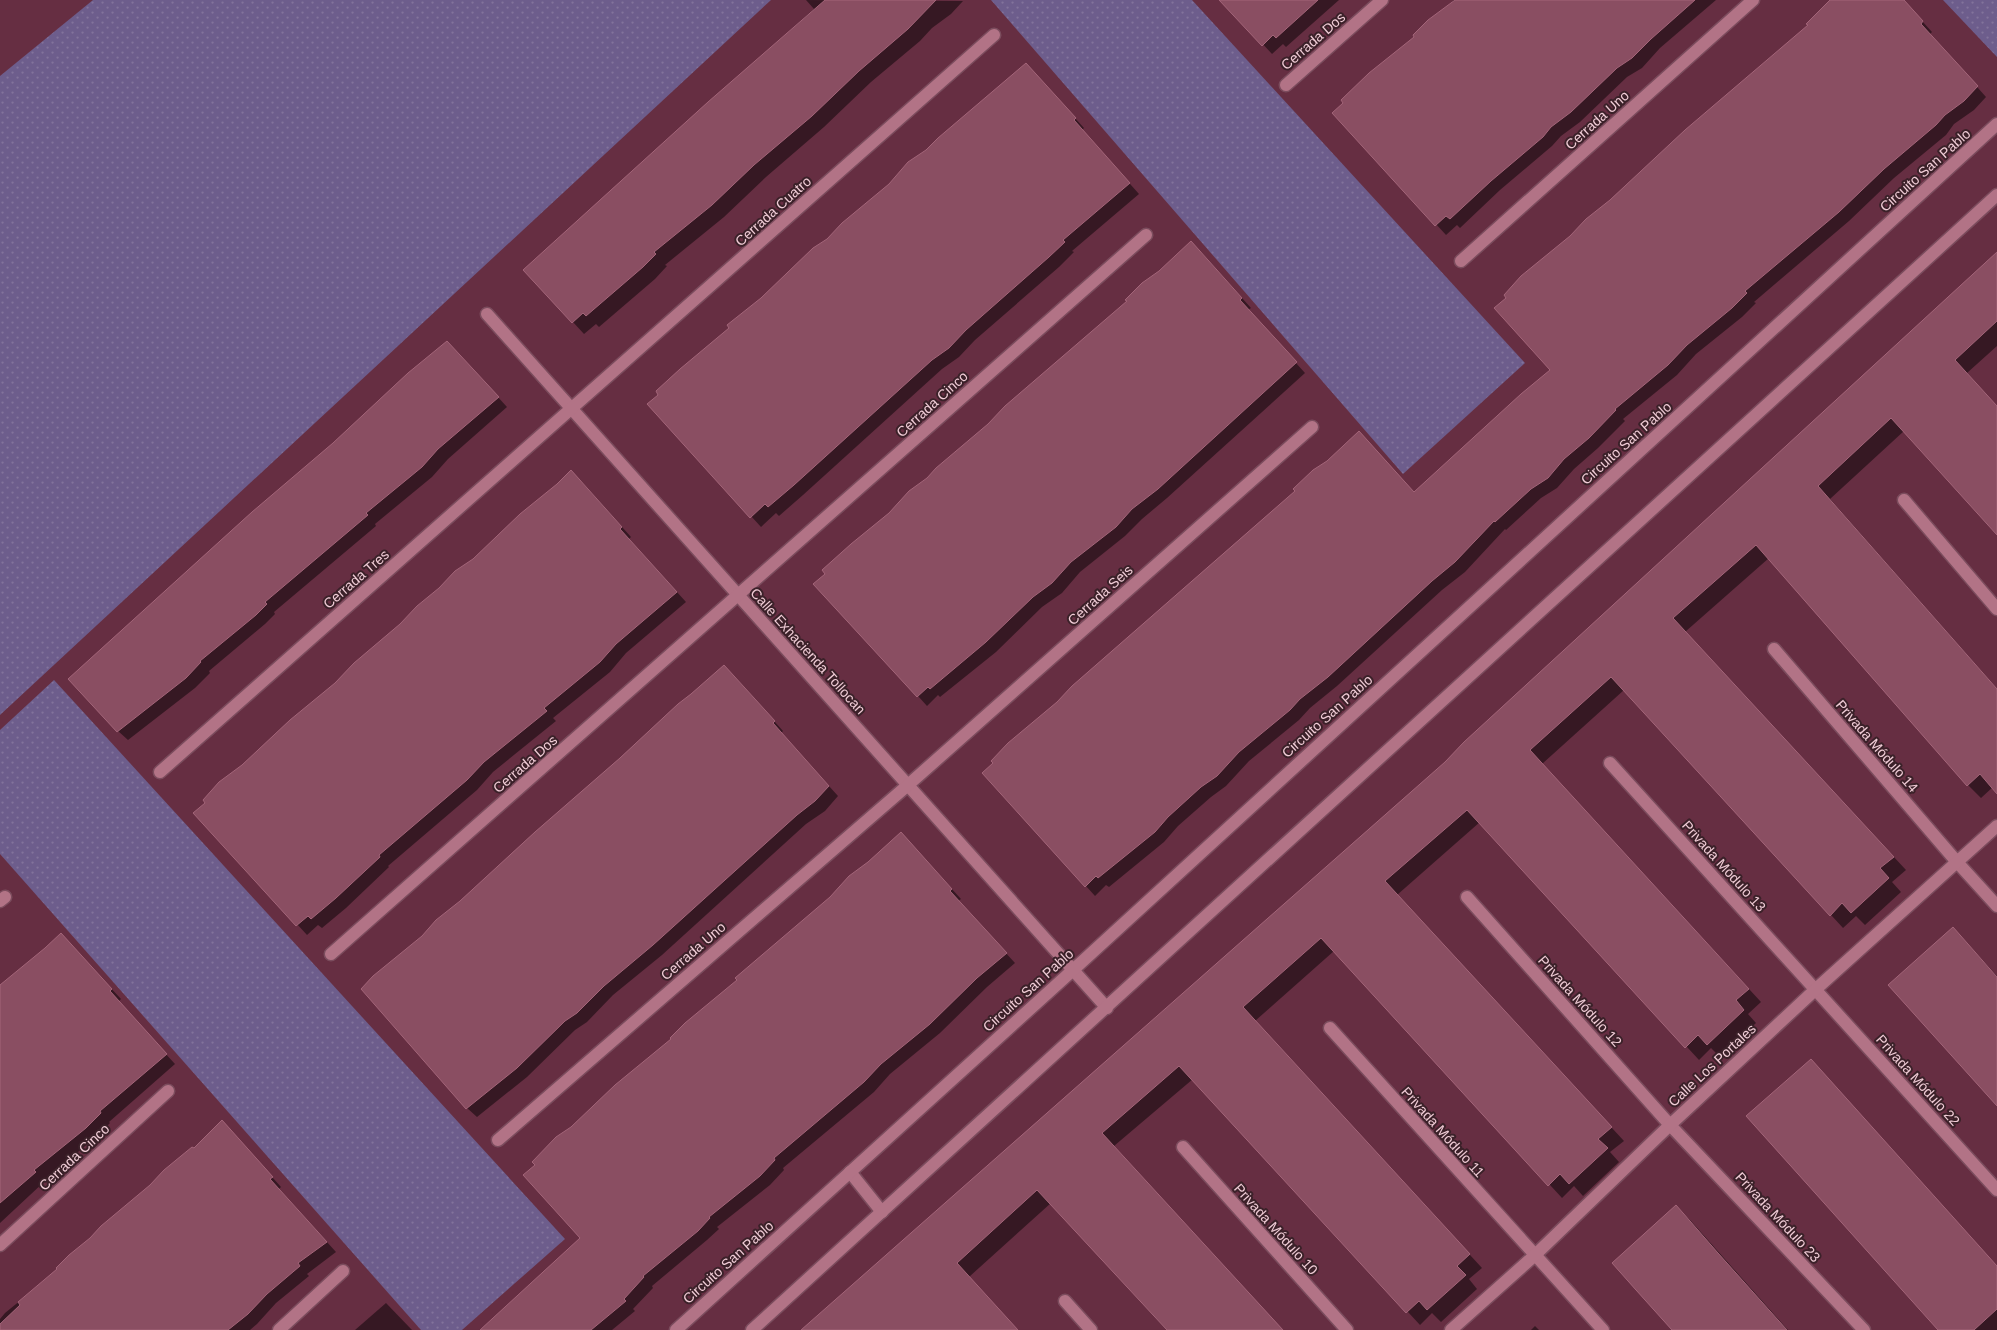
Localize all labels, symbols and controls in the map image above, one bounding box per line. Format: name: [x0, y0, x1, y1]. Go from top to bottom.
street label: Cerrada Dos: [1278, 9, 1348, 73]
street label: Cerrada Uno: [1562, 87, 1632, 153]
street label: Circuito San Pablo: [1877, 125, 1974, 215]
street label: Cerrada Cuatro: [732, 173, 814, 249]
street label: Cerrada Cinco: [893, 368, 971, 440]
street label: Circuito San Pablo: [1578, 398, 1675, 488]
street label: Cerrada Tres: [320, 546, 392, 612]
street label: Cerrada Seis: [1064, 562, 1136, 628]
street label: Calle Exhacienda Tollocan: [747, 585, 869, 717]
street label: Circuito San Pablo: [1279, 671, 1376, 761]
street label: Privada Módulo 14: [1833, 697, 1921, 795]
street label: Cerrada Dos: [490, 732, 560, 796]
street label: Privada Módulo 13: [1679, 817, 1769, 915]
street label: Cerrada Uno: [658, 919, 729, 983]
street label: Circuito San Pablo: [980, 945, 1077, 1035]
street label: Privada Módulo 12: [1535, 952, 1625, 1050]
street label: Calle Los Portales: [1665, 1020, 1759, 1110]
street label: Privada Módulo 22: [1873, 1031, 1963, 1129]
street label: Privada Módulo 11: [1398, 1084, 1488, 1181]
street label: Cerrada Cinco: [36, 1120, 113, 1194]
street label: Privada Módulo 23: [1732, 1169, 1824, 1265]
street label: Privada Módulo 10: [1231, 1180, 1321, 1278]
street label: Circuito San Pablo: [680, 1217, 777, 1307]

